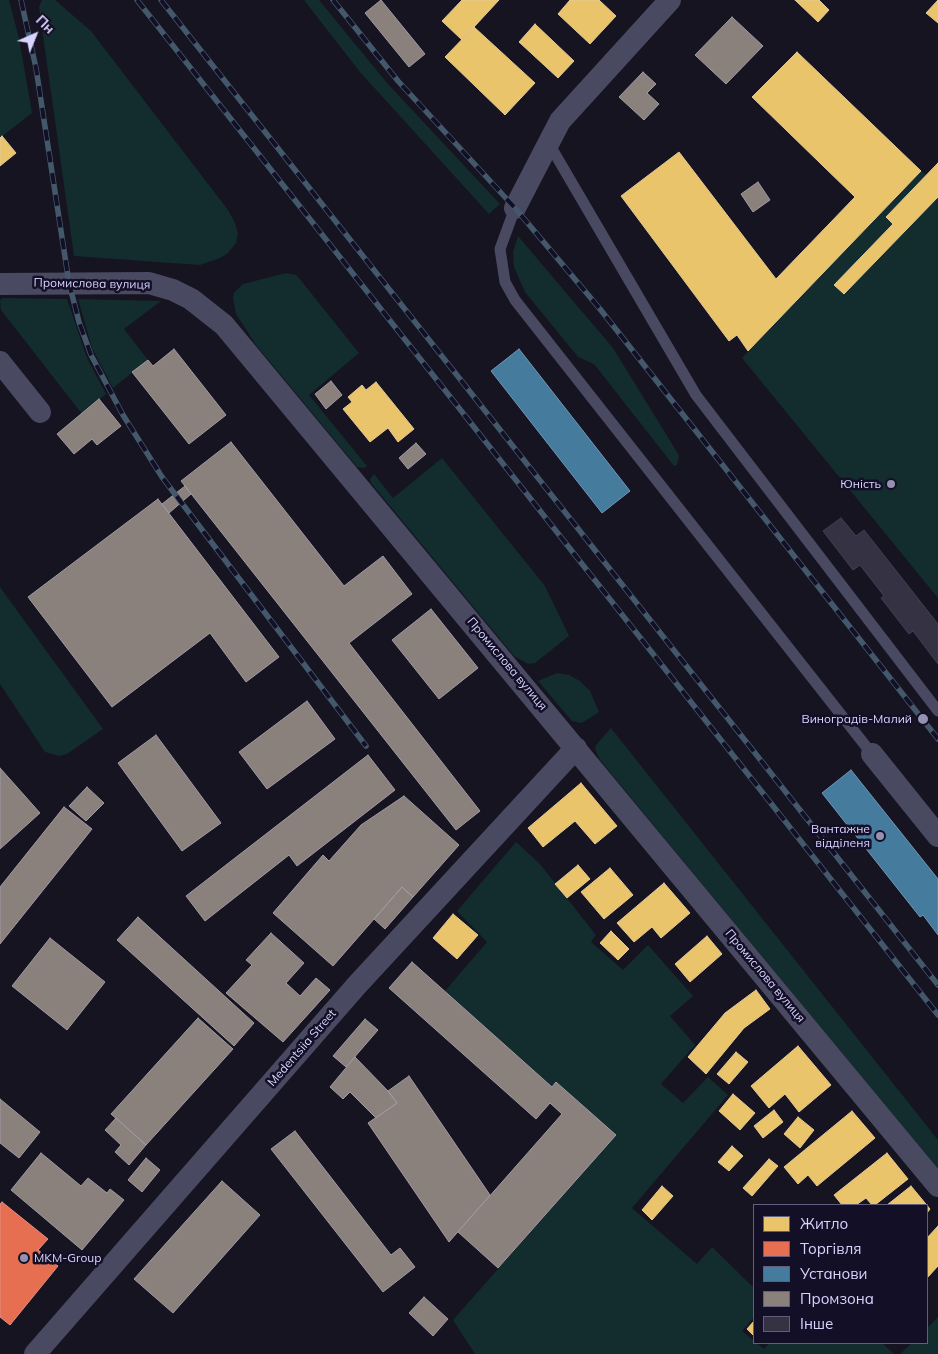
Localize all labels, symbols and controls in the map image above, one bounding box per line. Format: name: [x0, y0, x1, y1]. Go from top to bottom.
north arrow: [10, 10, 60, 60]
text: Пн: [32, 11, 59, 37]
street label: Промислова вулиця: [33, 276, 151, 292]
place label: Юність: [840, 477, 881, 491]
marker: Юність: [885, 478, 897, 490]
street label: Промислова вулиця: [464, 615, 550, 713]
place label: Виноградів-Малий: [802, 712, 912, 726]
marker: Виноградів-Малий: [916, 712, 930, 726]
place label: Вантажне відділеня: [811, 822, 870, 850]
marker: Вантажне відділеня: [874, 830, 886, 842]
street label: Промислова вулиця: [722, 927, 808, 1025]
street label: Medentsiia Street: [265, 1007, 339, 1089]
legend: [753, 1204, 928, 1344]
text: Житло: [800, 1214, 848, 1233]
text: Торгівля: [800, 1239, 862, 1258]
place label: MKM-Group: [34, 1251, 101, 1265]
marker: MKM-Group: [18, 1252, 30, 1264]
text: Установи: [800, 1264, 868, 1283]
text: Промзона: [800, 1289, 874, 1308]
text: Інше: [800, 1314, 833, 1333]

